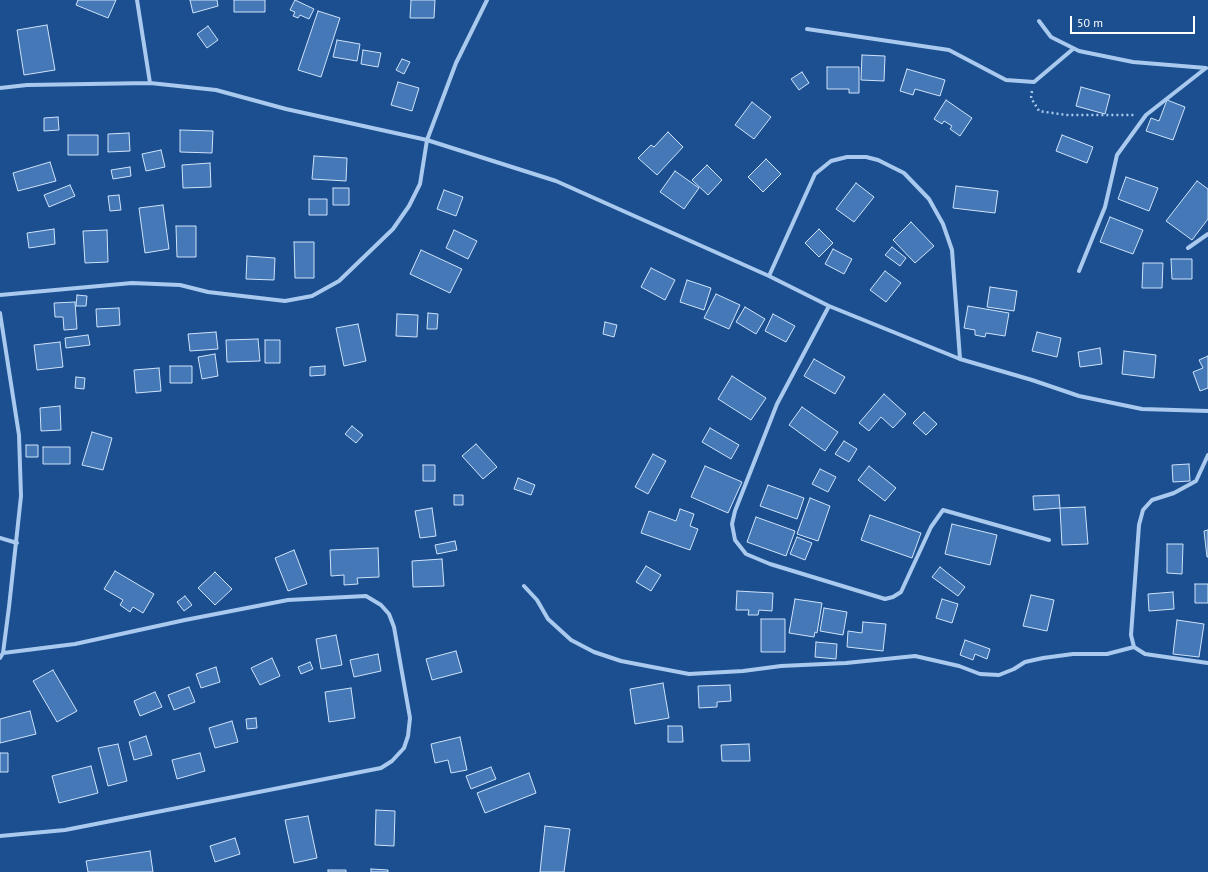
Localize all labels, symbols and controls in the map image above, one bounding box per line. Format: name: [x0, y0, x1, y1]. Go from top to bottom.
scale bar: [1072, 8, 1197, 34]
text: 50 m: [1077, 15, 1103, 30]

